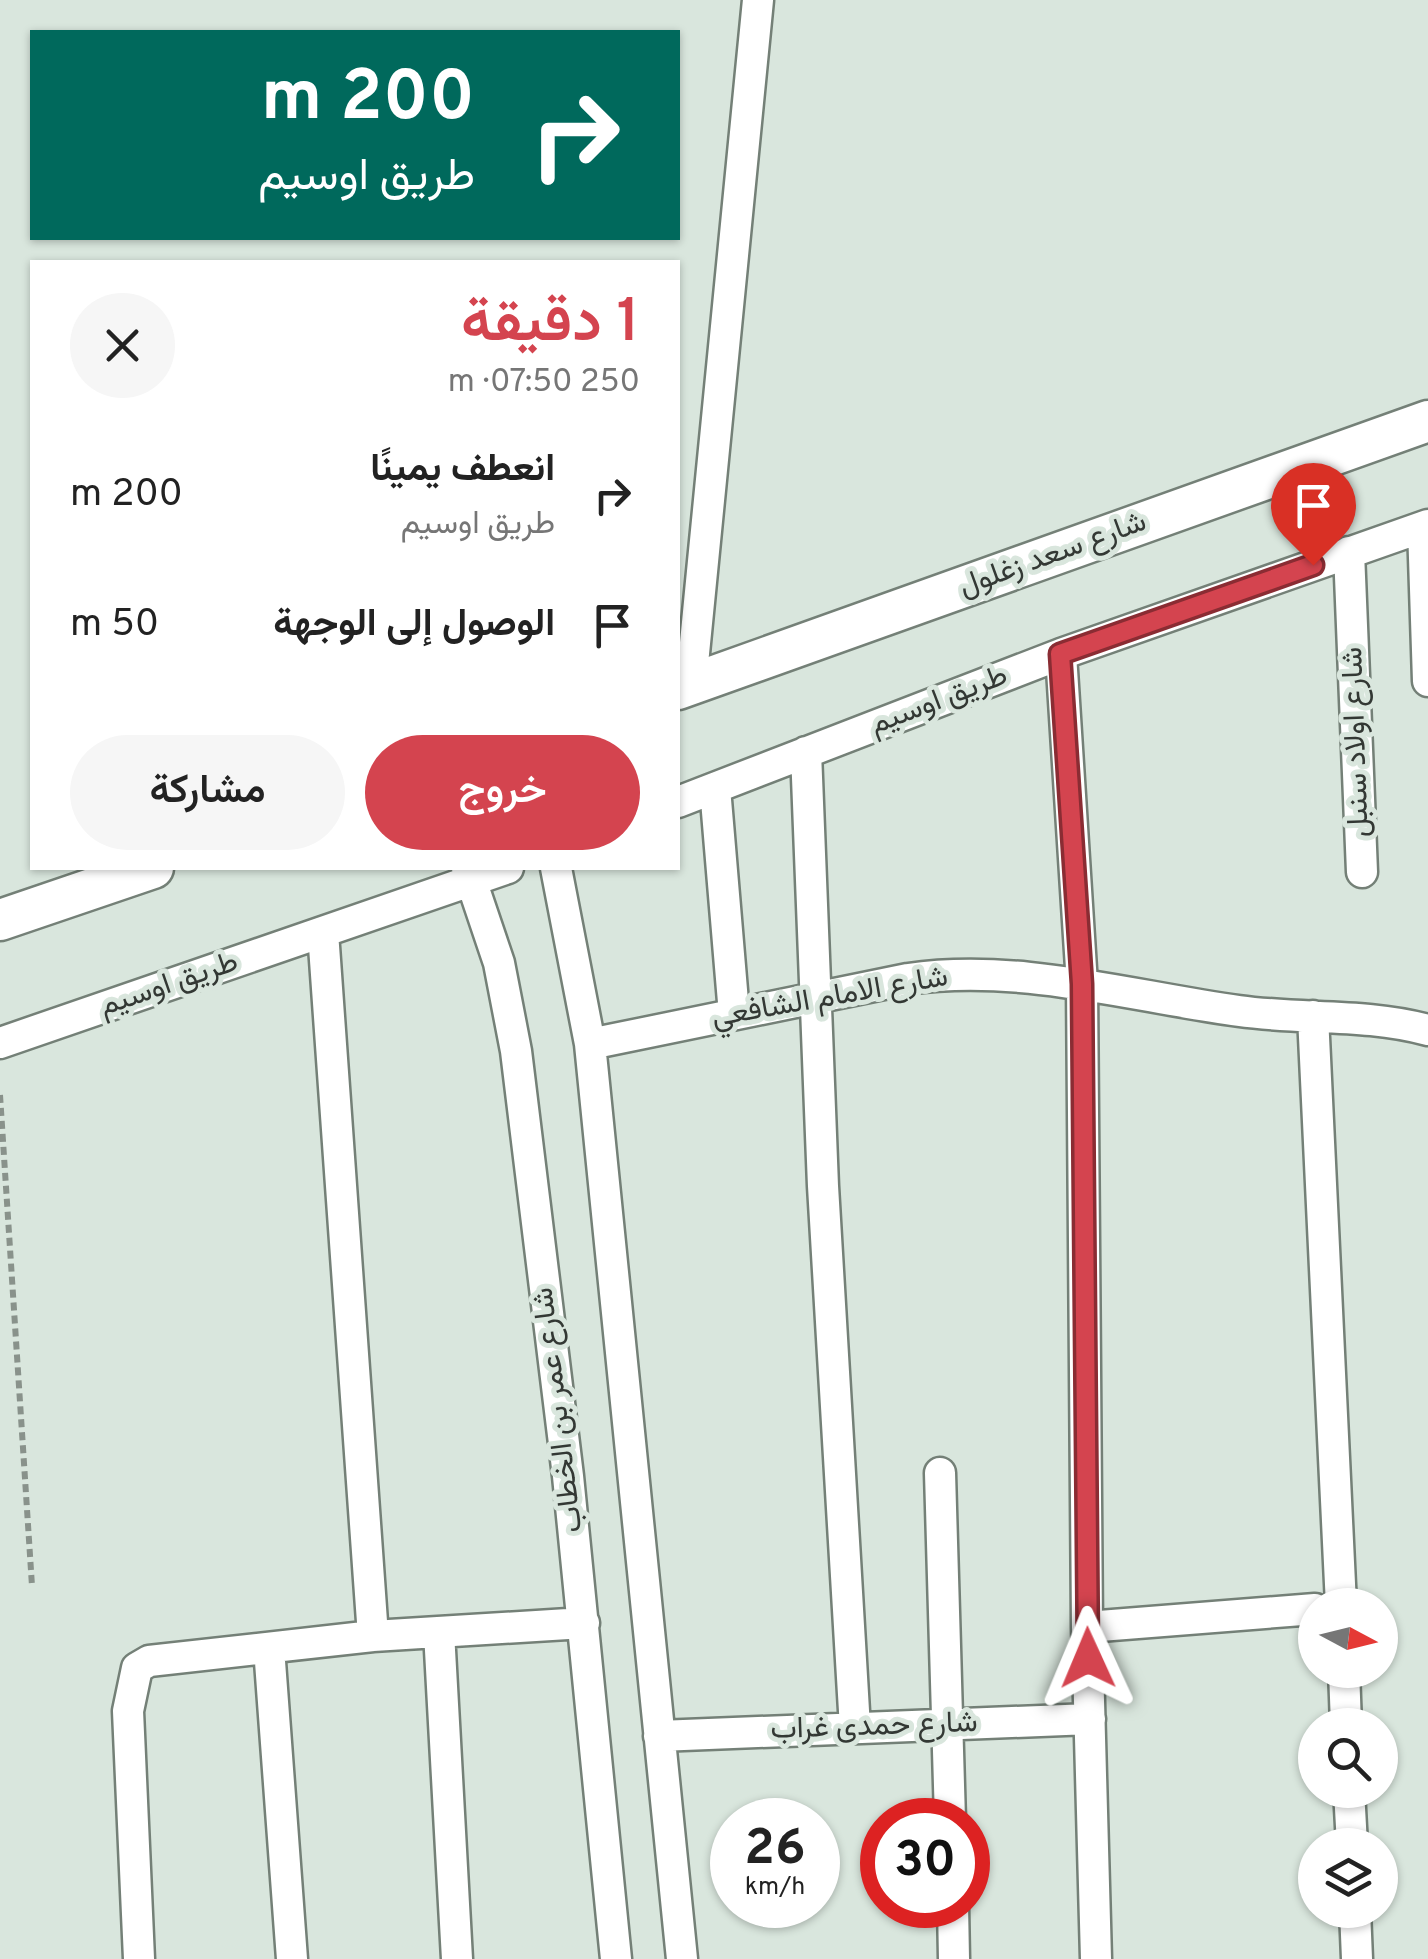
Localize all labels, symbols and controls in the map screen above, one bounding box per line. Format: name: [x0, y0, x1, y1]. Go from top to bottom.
text: 200 m: [261, 56, 475, 145]
icon: right: [510, 70, 640, 200]
text: طريق اوسيم: [258, 149, 475, 206]
text: 1 دقيقة: [461, 287, 640, 363]
button: close: [70, 293, 175, 398]
text: 250 m · 07:50: [448, 363, 640, 403]
text: انعطف يمينًا: [370, 446, 555, 495]
pin: [1271, 463, 1356, 566]
icon: right: [585, 468, 640, 523]
text: 200 m: [70, 471, 183, 520]
icon: arrive: [1286, 478, 1341, 533]
street label: شارع سعد زغلول: [954, 504, 1152, 606]
text: طريق اوسيم: [401, 505, 555, 545]
icon: arrive: [585, 598, 640, 653]
text: 50 m: [70, 601, 159, 650]
text: الوصول إلى الوجهة: [273, 601, 555, 650]
street label: شارع اولاد سنبل: [1335, 646, 1379, 838]
street label: طريق اوسيم: [865, 658, 1013, 744]
button: مشاركة: [70, 735, 345, 850]
button: خروج: [365, 735, 640, 850]
street label: طريق اوسيم: [95, 944, 243, 1026]
street label: شارع الامام الشافعي: [709, 959, 952, 1040]
street label: شارع عمر بن الخطاب: [526, 1285, 592, 1535]
north arrow: [1298, 1588, 1398, 1688]
map controls: [1298, 1588, 1398, 1928]
position arrow: [1036, 1606, 1140, 1710]
street label: شارع حمدى غراب: [770, 1705, 978, 1749]
button: search: [1298, 1708, 1398, 1808]
speed limit sign: 30: [860, 1798, 990, 1928]
text: 26: [744, 1819, 806, 1882]
button: layers: [1298, 1828, 1398, 1928]
text: km/h: [745, 1872, 805, 1904]

